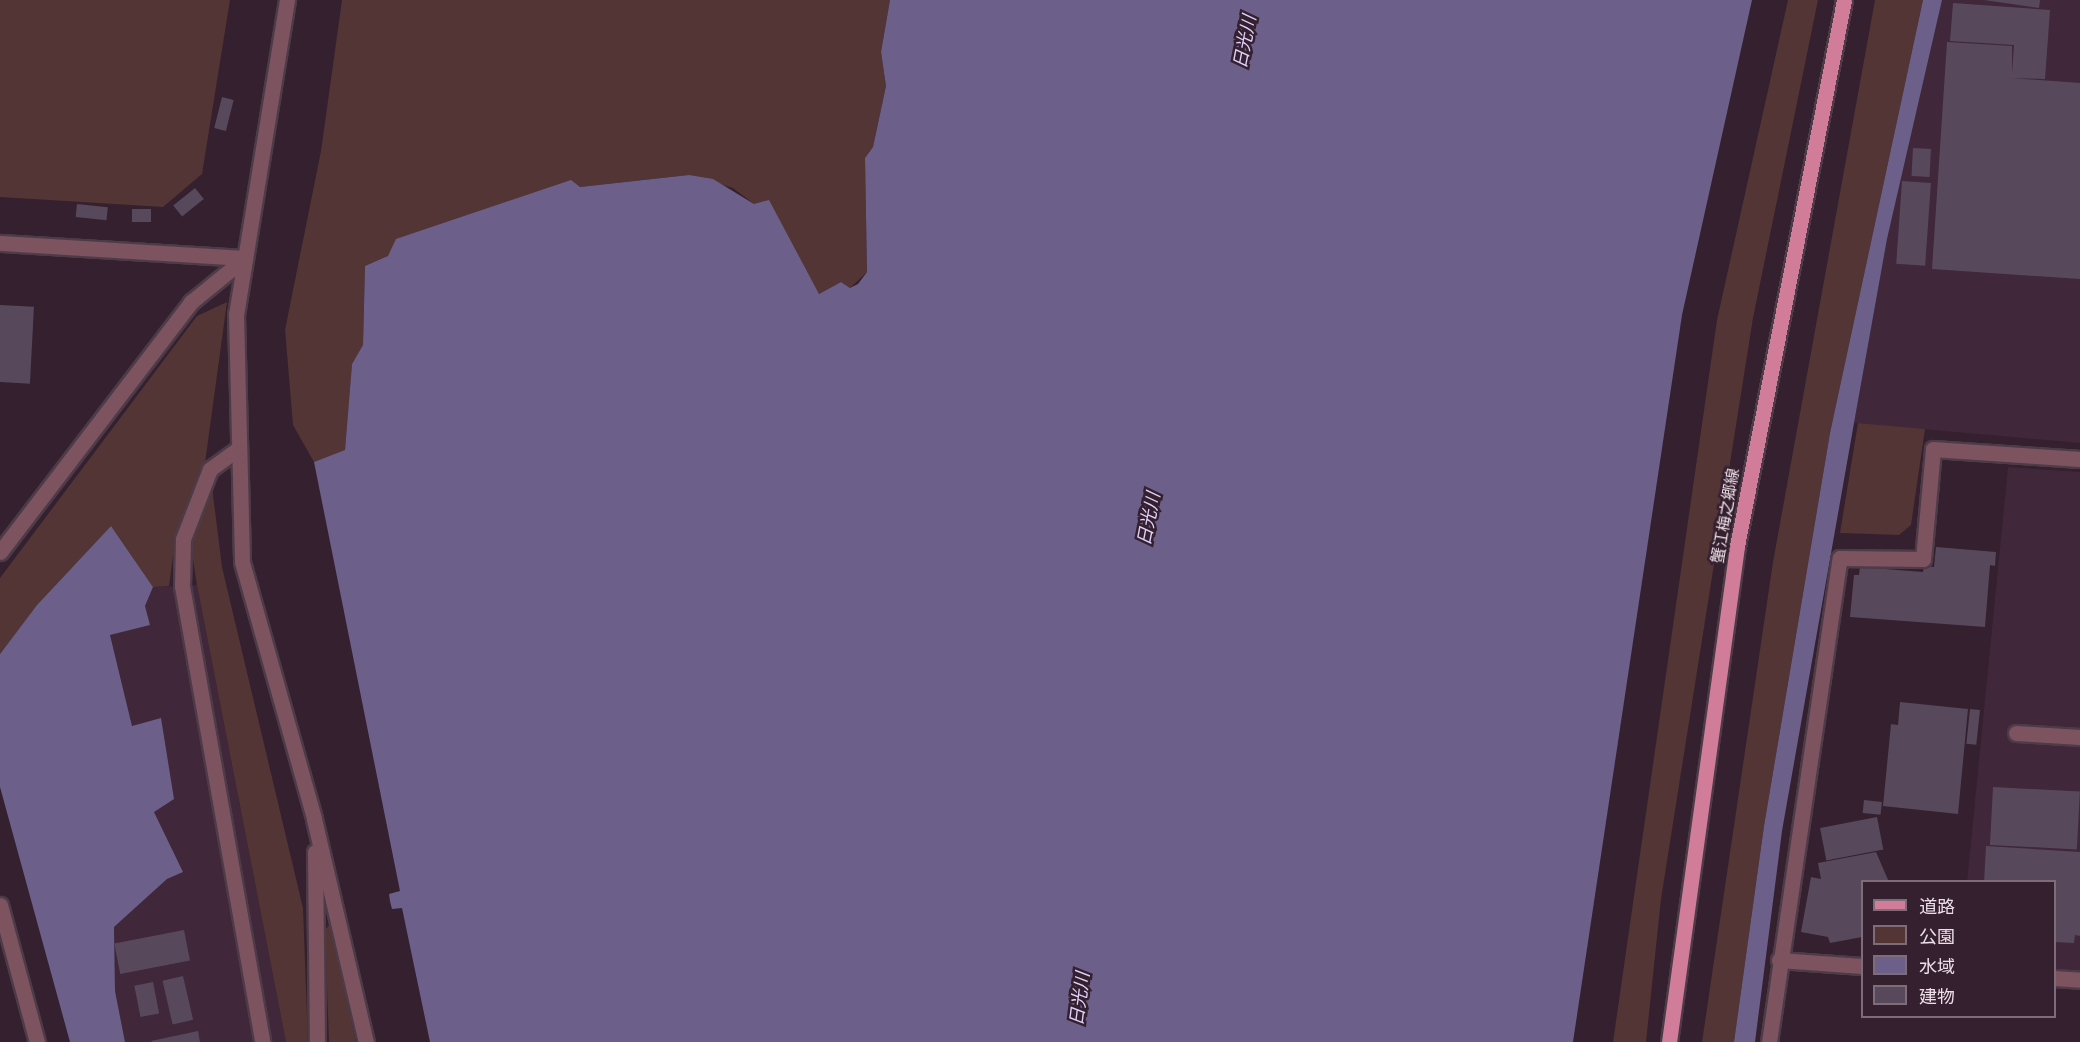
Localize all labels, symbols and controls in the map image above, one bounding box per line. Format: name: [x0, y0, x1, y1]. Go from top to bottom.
water label: 日光川: [1229, 13, 1261, 71]
street label: 蟹江梅之郷線: [1708, 467, 1744, 565]
water label: 日光川: [1133, 490, 1165, 548]
legend: [1861, 880, 2056, 1018]
text: 道路: [1919, 896, 1955, 918]
text: 公園: [1919, 926, 1955, 948]
text: 水域: [1919, 956, 1955, 978]
water label: 日光川: [1066, 971, 1094, 1027]
text: 建物: [1919, 986, 1955, 1008]

